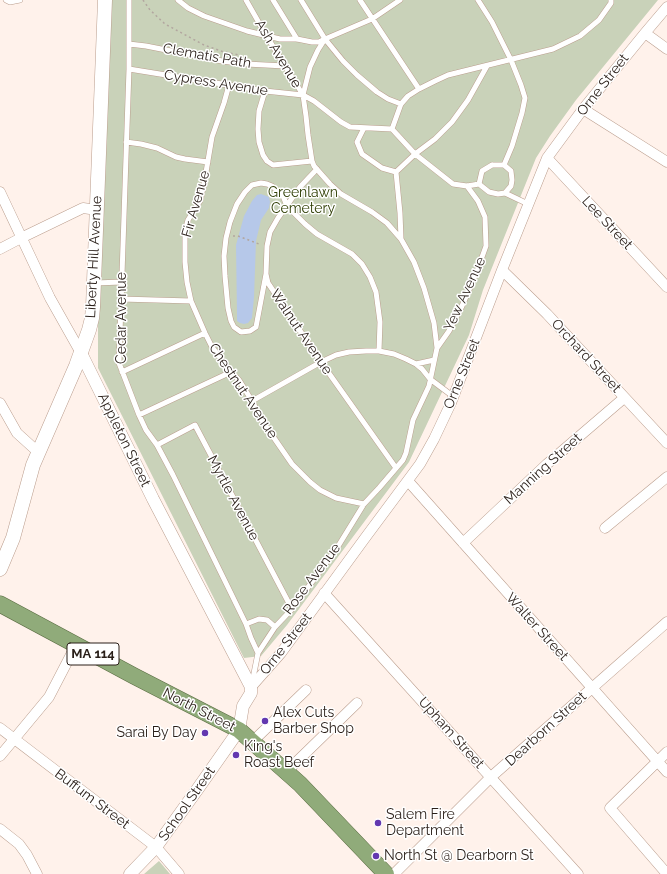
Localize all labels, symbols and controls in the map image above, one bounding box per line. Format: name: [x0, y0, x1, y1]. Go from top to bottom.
street label: Ash Avenue: [251, 17, 305, 91]
street label: Clematis Path: [162, 40, 252, 72]
street label: Orne Street: [574, 51, 632, 119]
street label: Cypress Avenue: [163, 66, 269, 100]
street label: Fir Avenue: [178, 169, 214, 239]
park label: Greenlawn Cemetery: [268, 185, 338, 218]
street label: Lee Street: [578, 193, 636, 253]
street label: Liberty Hill Avenue: [82, 195, 106, 319]
street label: Yew Avenue: [440, 254, 490, 334]
street label: Cedar Avenue: [114, 272, 130, 364]
street label: Walnut Avenue: [266, 286, 336, 378]
street label: Orchard Street: [548, 316, 624, 396]
street label: Orne Street: [440, 336, 484, 412]
street label: Chestnut Avenue: [205, 340, 281, 442]
street label: Appleton Street: [94, 390, 154, 490]
street label: Manning Street: [501, 430, 585, 508]
street label: Myrtle Avenue: [203, 452, 263, 544]
street label: Rose Avenue: [280, 540, 344, 618]
street label: Walter Street: [502, 590, 572, 664]
street label: Orne Street: [257, 610, 315, 678]
road number: MA 114: [67, 643, 119, 665]
street label: North Street: [160, 685, 238, 735]
street label: Dearborn Street: [502, 688, 590, 770]
street label: Upham Street: [415, 694, 487, 772]
place label: Alex Cuts Barber Shop: [273, 705, 354, 738]
marker: Alex Cuts Barber Shop: [260, 716, 270, 726]
place label: Sarai By Day: [116, 725, 197, 741]
marker: Sarai By Day: [200, 728, 210, 738]
place label: King's Roast Beef: [244, 739, 314, 772]
marker: King's Roast Beef: [231, 750, 241, 760]
street label: School Street: [155, 763, 219, 845]
street label: Buffum Street: [51, 765, 133, 833]
place label: Salem Fire Department: [386, 807, 464, 840]
marker: Salem Fire Department: [373, 818, 383, 828]
place label: North St @ Dearborn St: [384, 848, 534, 864]
marker: North St @ Dearborn St: [371, 851, 381, 861]

